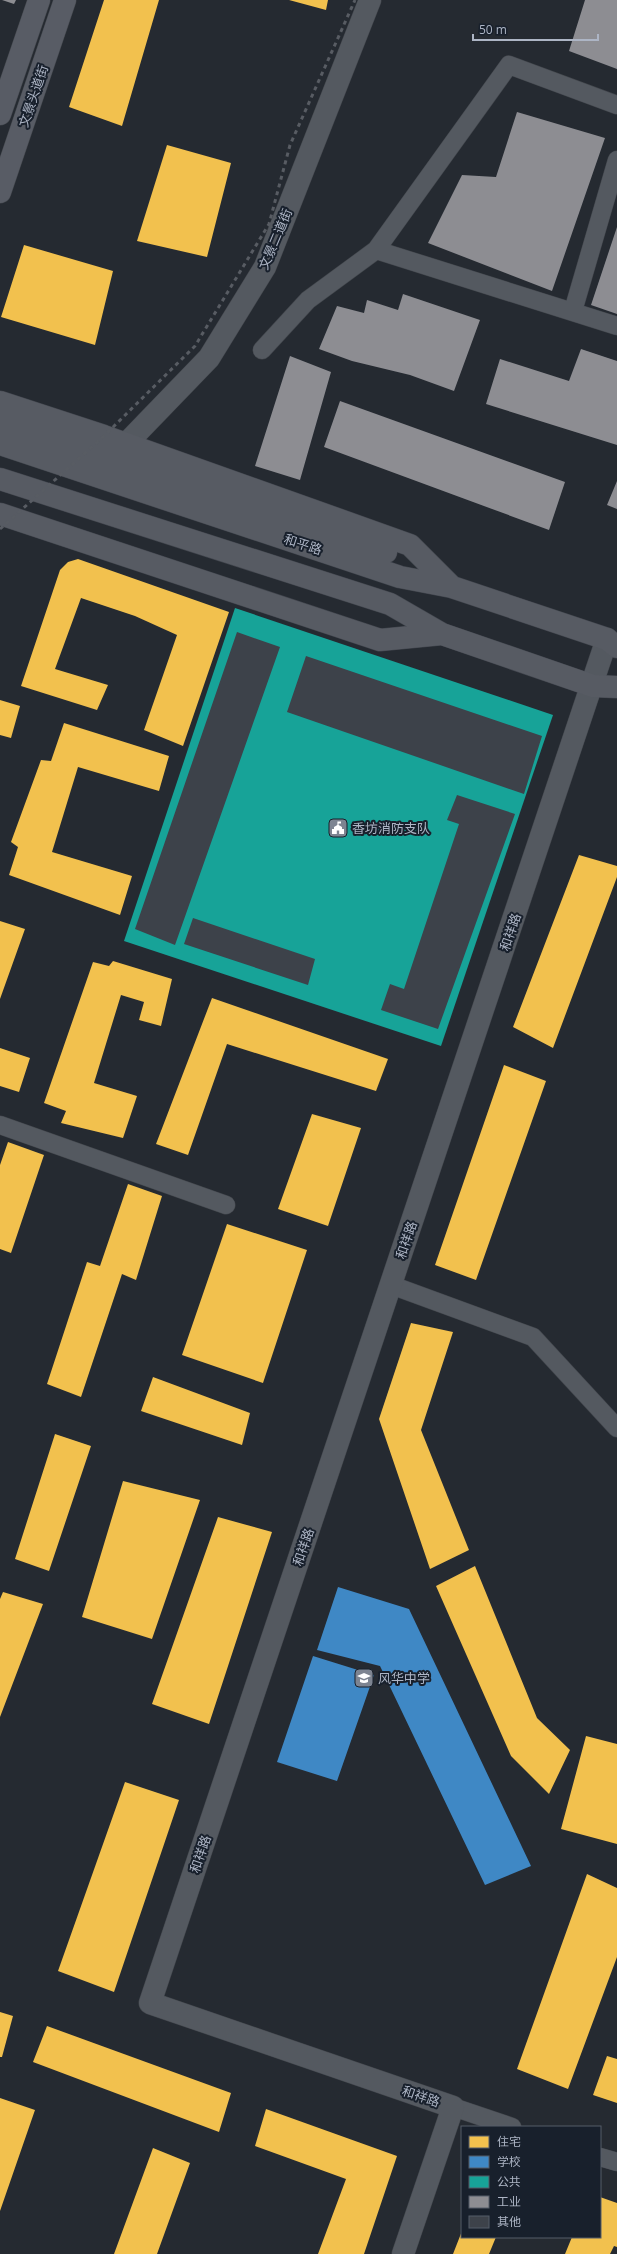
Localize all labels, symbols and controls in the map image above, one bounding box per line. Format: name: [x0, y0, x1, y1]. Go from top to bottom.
scale bar: [473, 16, 598, 42]
text: 50 m: [479, 21, 507, 38]
street label: 文景头道街: [14, 62, 52, 130]
street label: 文景二道街: [254, 206, 296, 272]
street label: 和平路: [282, 529, 324, 559]
public building icon: 香坊消防支队: [327, 817, 349, 839]
place label: 香坊消防支队: [352, 819, 430, 837]
street label: 和祥路: [495, 911, 525, 953]
street label: 和祥路: [391, 1219, 421, 1261]
street label: 和祥路: [288, 1526, 318, 1568]
school or university icon: 风华中学: [353, 1667, 375, 1689]
place label: 风华中学: [378, 1669, 430, 1687]
street label: 和祥路: [185, 1833, 215, 1875]
street label: 和祥路: [400, 2081, 442, 2111]
legend: [461, 2126, 601, 2238]
text: 住宅: [497, 2133, 521, 2150]
text: 学校: [497, 2153, 521, 2170]
text: 公共: [497, 2173, 521, 2190]
text: 工业: [497, 2193, 521, 2210]
text: 其他: [497, 2213, 521, 2230]

